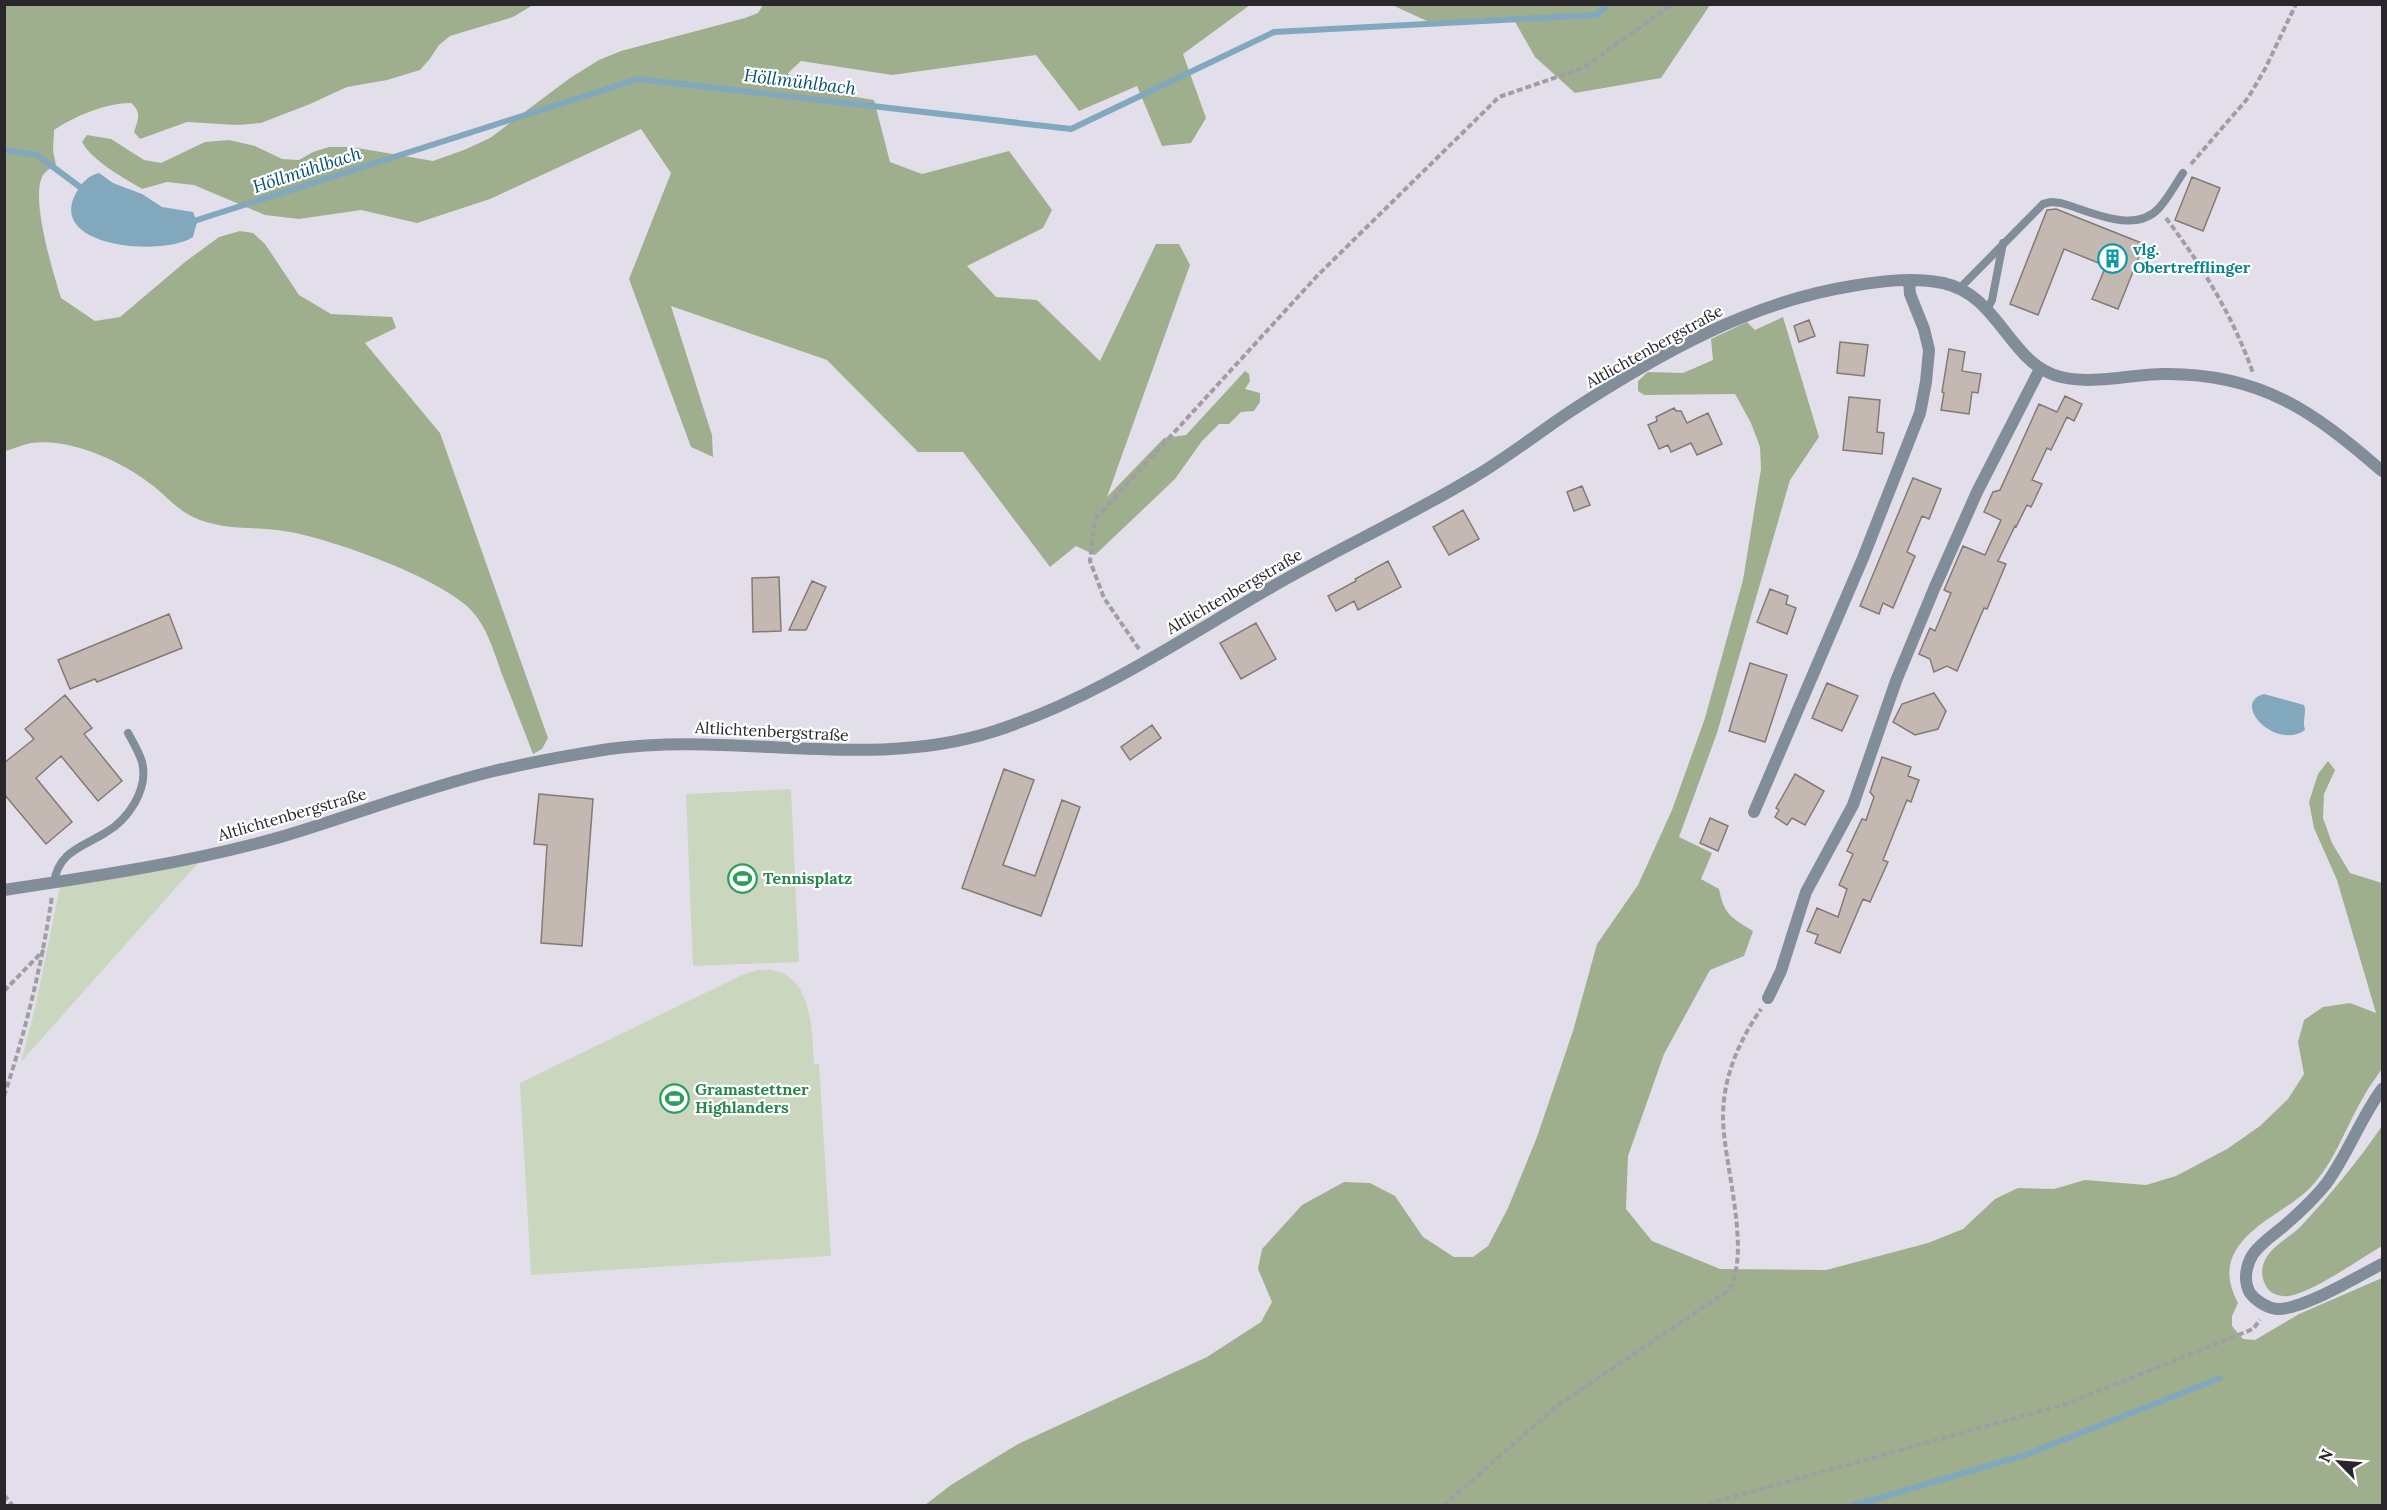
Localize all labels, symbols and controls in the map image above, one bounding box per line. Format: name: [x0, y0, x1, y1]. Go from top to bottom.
water label: Höllmühlbach: [743, 63, 858, 100]
water label: Höllmühlbach: [250, 141, 365, 198]
place label: vlg. Obertrefflinger: [2133, 239, 2251, 277]
building icon: vlg. Obertrefflinger: [2096, 242, 2128, 274]
street label: Altlichtenbergstraße: [1581, 300, 1726, 393]
street label: Altlichtenbergstraße: [1162, 544, 1306, 639]
street label: Altlichtenbergstraße: [694, 717, 850, 745]
street label: Altlichtenbergstraße: [214, 783, 369, 845]
sports icon: Tennisplatz: [726, 862, 758, 894]
place label: Tennisplatz: [763, 868, 852, 888]
place label: Gramastettner Highlanders: [695, 1079, 809, 1117]
sports icon: Gramastettner Highlanders: [658, 1082, 690, 1114]
north arrow: [2309, 1432, 2369, 1492]
text: N: [2314, 1446, 2337, 1465]

